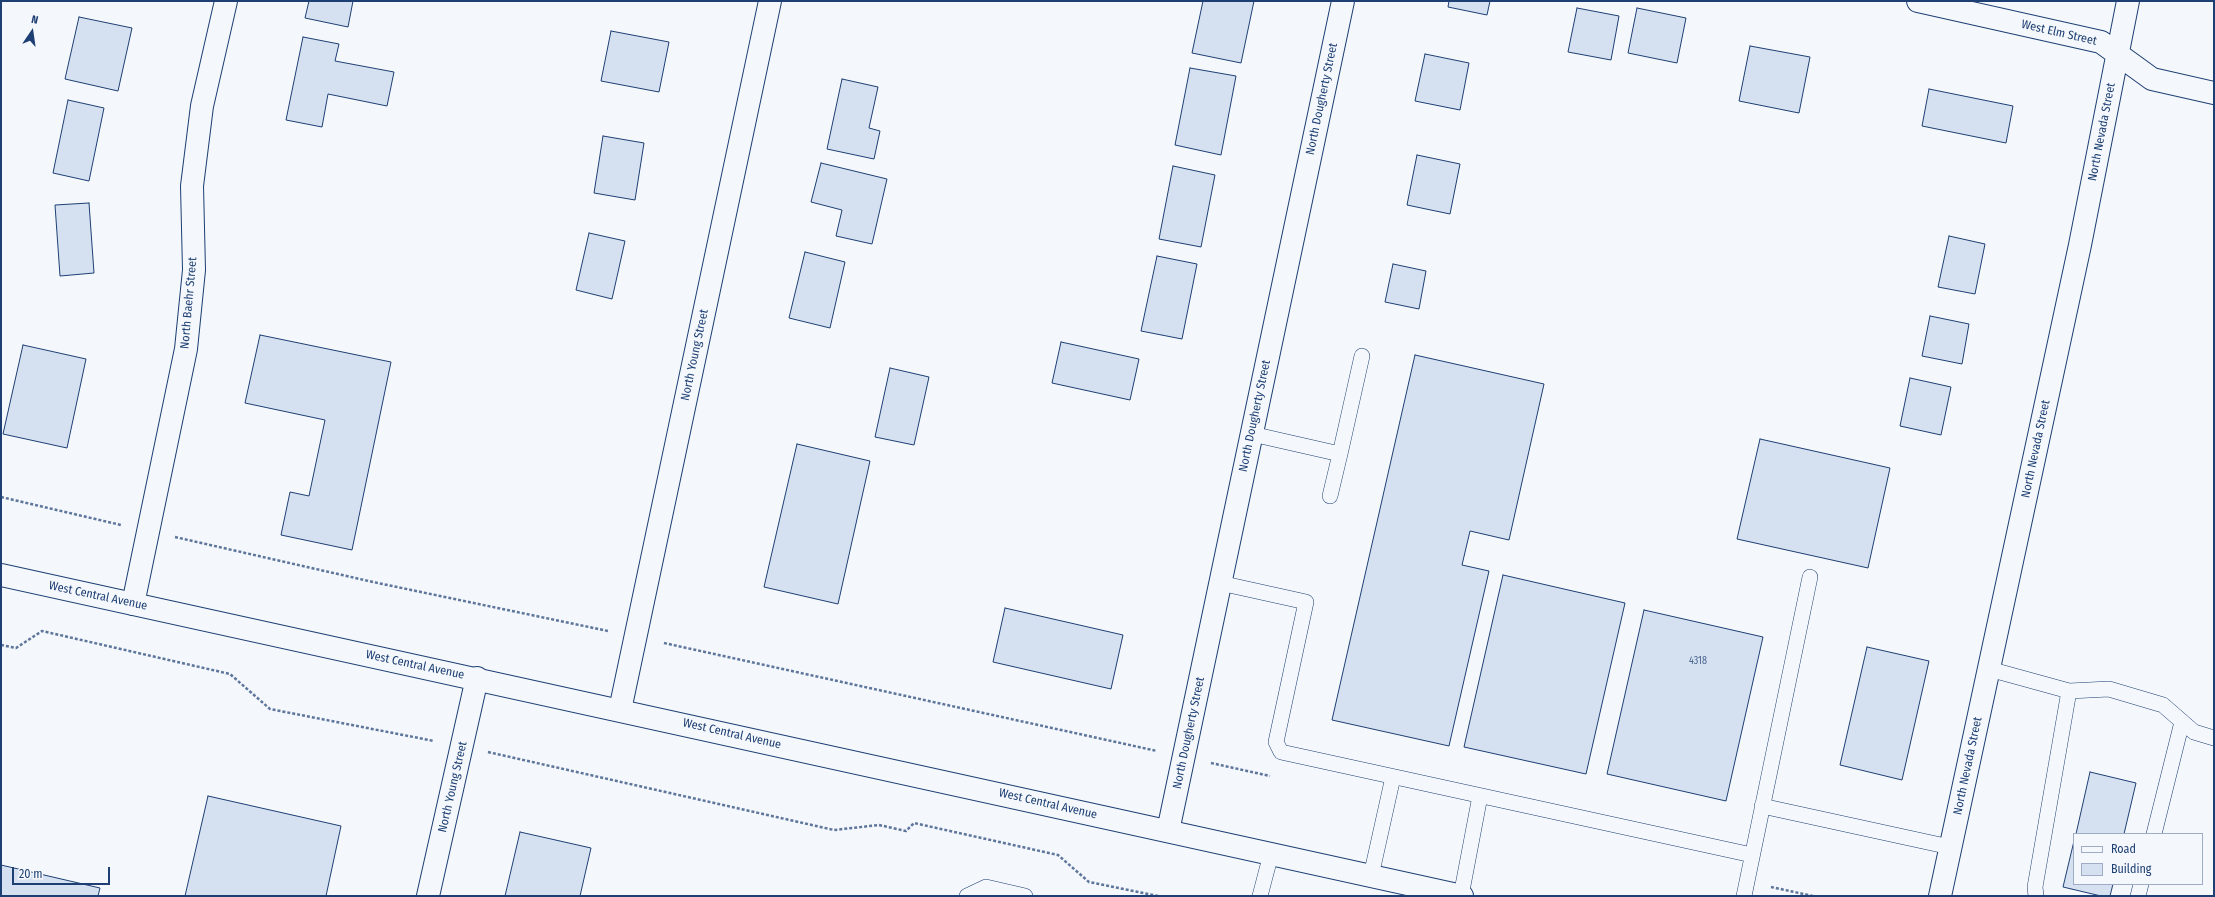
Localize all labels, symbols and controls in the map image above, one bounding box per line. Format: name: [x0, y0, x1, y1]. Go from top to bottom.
north arrow: [12, 12, 52, 52]
text: N: [30, 13, 39, 27]
street label: West Elm Street: [2020, 17, 2098, 49]
street label: North Dougherty Street: [1303, 42, 1341, 156]
street label: North Nevada Street: [2085, 82, 2119, 182]
street label: North Baehr Street: [178, 257, 200, 349]
street label: North Young Street: [678, 308, 712, 402]
street label: North Dougherty Street: [1236, 359, 1274, 473]
street label: North Nevada Street: [2019, 399, 2053, 499]
street label: West Central Avenue: [47, 579, 149, 613]
street label: West Central Avenue: [364, 648, 466, 682]
house number: 4318: [1689, 655, 1707, 667]
street label: North Dougherty Street: [1170, 676, 1208, 790]
street label: West Central Avenue: [682, 716, 782, 752]
street label: North Nevada Street: [1951, 716, 1985, 816]
street label: North Young Street: [436, 740, 470, 834]
street label: West Central Avenue: [998, 786, 1098, 822]
legend: [2073, 833, 2203, 885]
text: Road: [2111, 842, 2136, 856]
scale bar: [14, 859, 112, 885]
text: Building: [2111, 862, 2151, 876]
text: 20 m: [19, 867, 43, 881]

